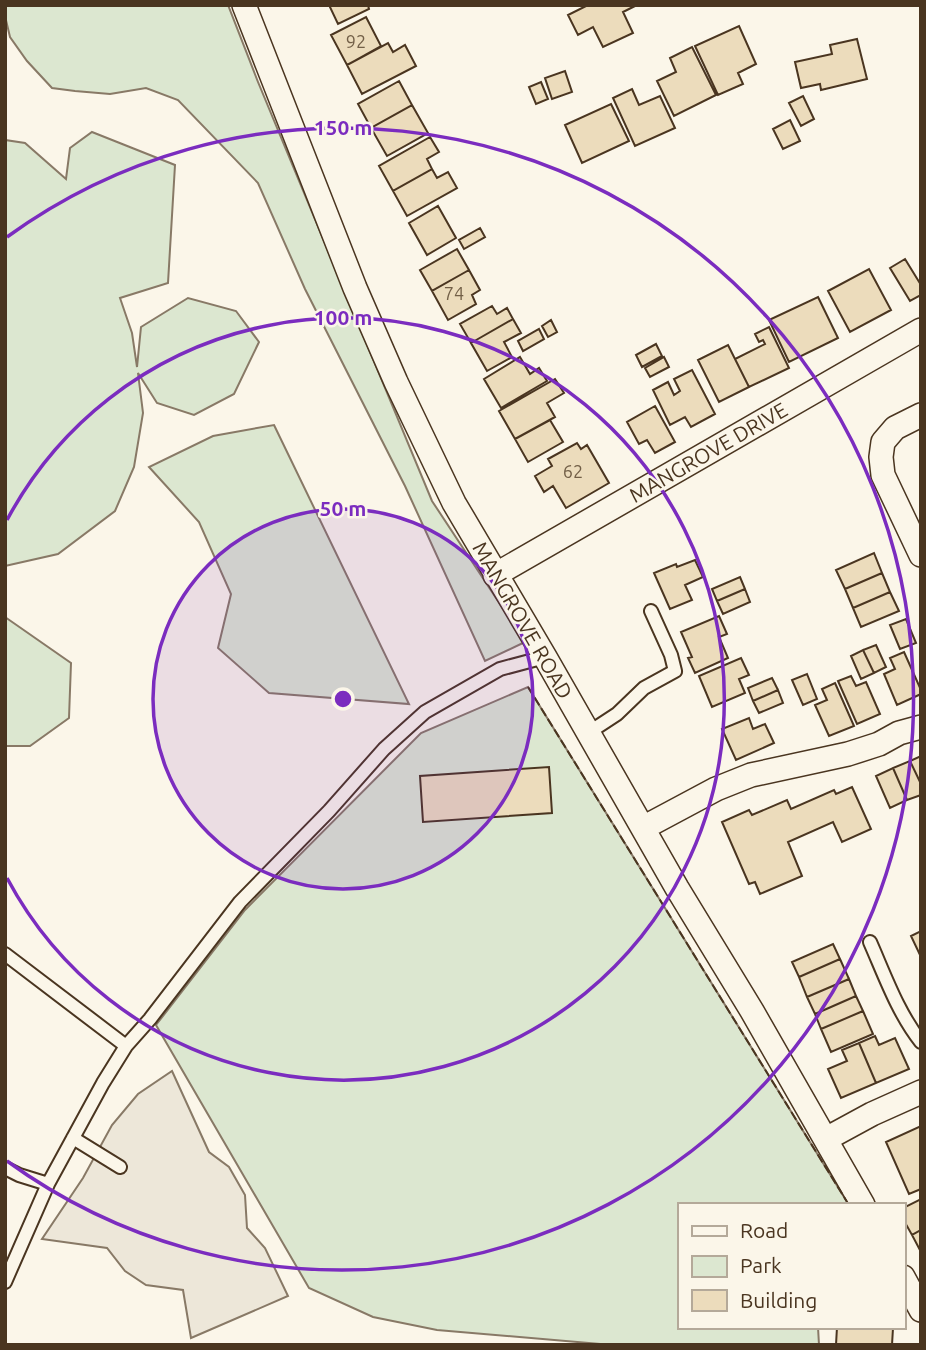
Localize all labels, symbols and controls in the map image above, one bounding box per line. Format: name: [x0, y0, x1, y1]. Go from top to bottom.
house number: 92: [346, 31, 366, 51]
text: 150 m: [314, 115, 372, 139]
house number: 74: [444, 283, 464, 303]
text: 100 m: [314, 305, 372, 329]
street label: MANGROVE DRIVE: [625, 397, 791, 507]
house number: 62: [563, 461, 583, 481]
text: 50 m: [320, 496, 366, 520]
street label: MANGROVE ROAD: [468, 537, 578, 703]
centre of rings: [331, 687, 355, 711]
legend: [678, 1203, 905, 1329]
text: Road: [740, 1218, 788, 1242]
text: Park: [740, 1253, 782, 1277]
text: Building: [740, 1288, 817, 1312]

